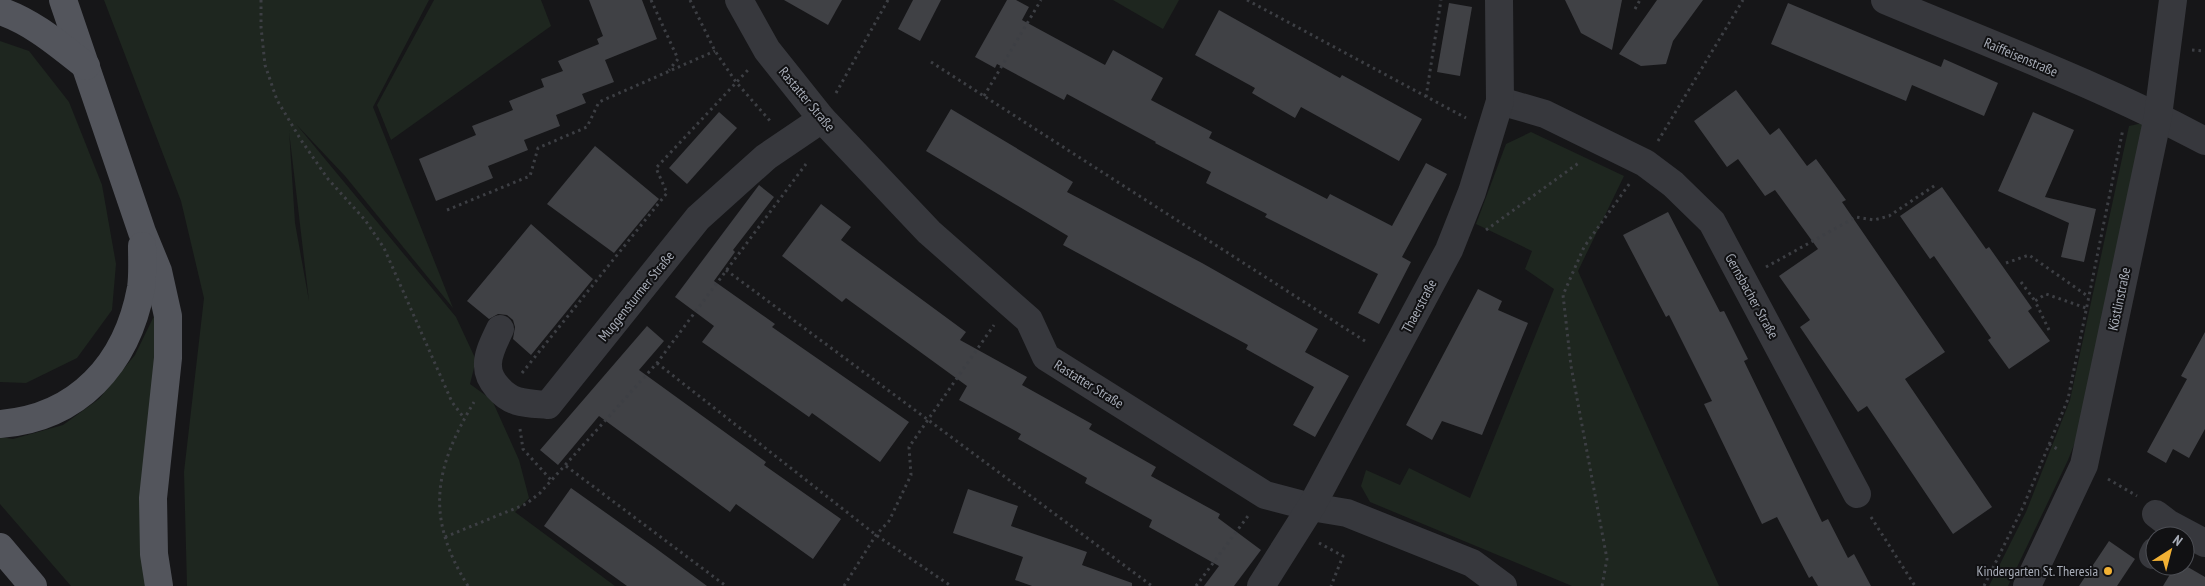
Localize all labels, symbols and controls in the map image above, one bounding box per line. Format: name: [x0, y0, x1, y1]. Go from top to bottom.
street label: Raiffeisenstraße: [1981, 33, 2061, 81]
street label: Rastatter Straße: [775, 63, 839, 135]
street label: Muggensturmer Straße: [594, 247, 678, 345]
street label: Gernsbacher Straße: [1721, 250, 1783, 342]
street label: Köstlinstraße: [2104, 266, 2135, 332]
street label: Thaerstraße: [1397, 276, 1441, 336]
street label: Rastatter Straße: [1051, 356, 1127, 413]
north arrow: [2145, 526, 2195, 576]
text: N: [2169, 531, 2186, 550]
place label: Kindergarten St. Theresia: [1977, 562, 2098, 580]
marker: Kindergarten St. Theresia: [2102, 565, 2114, 577]

